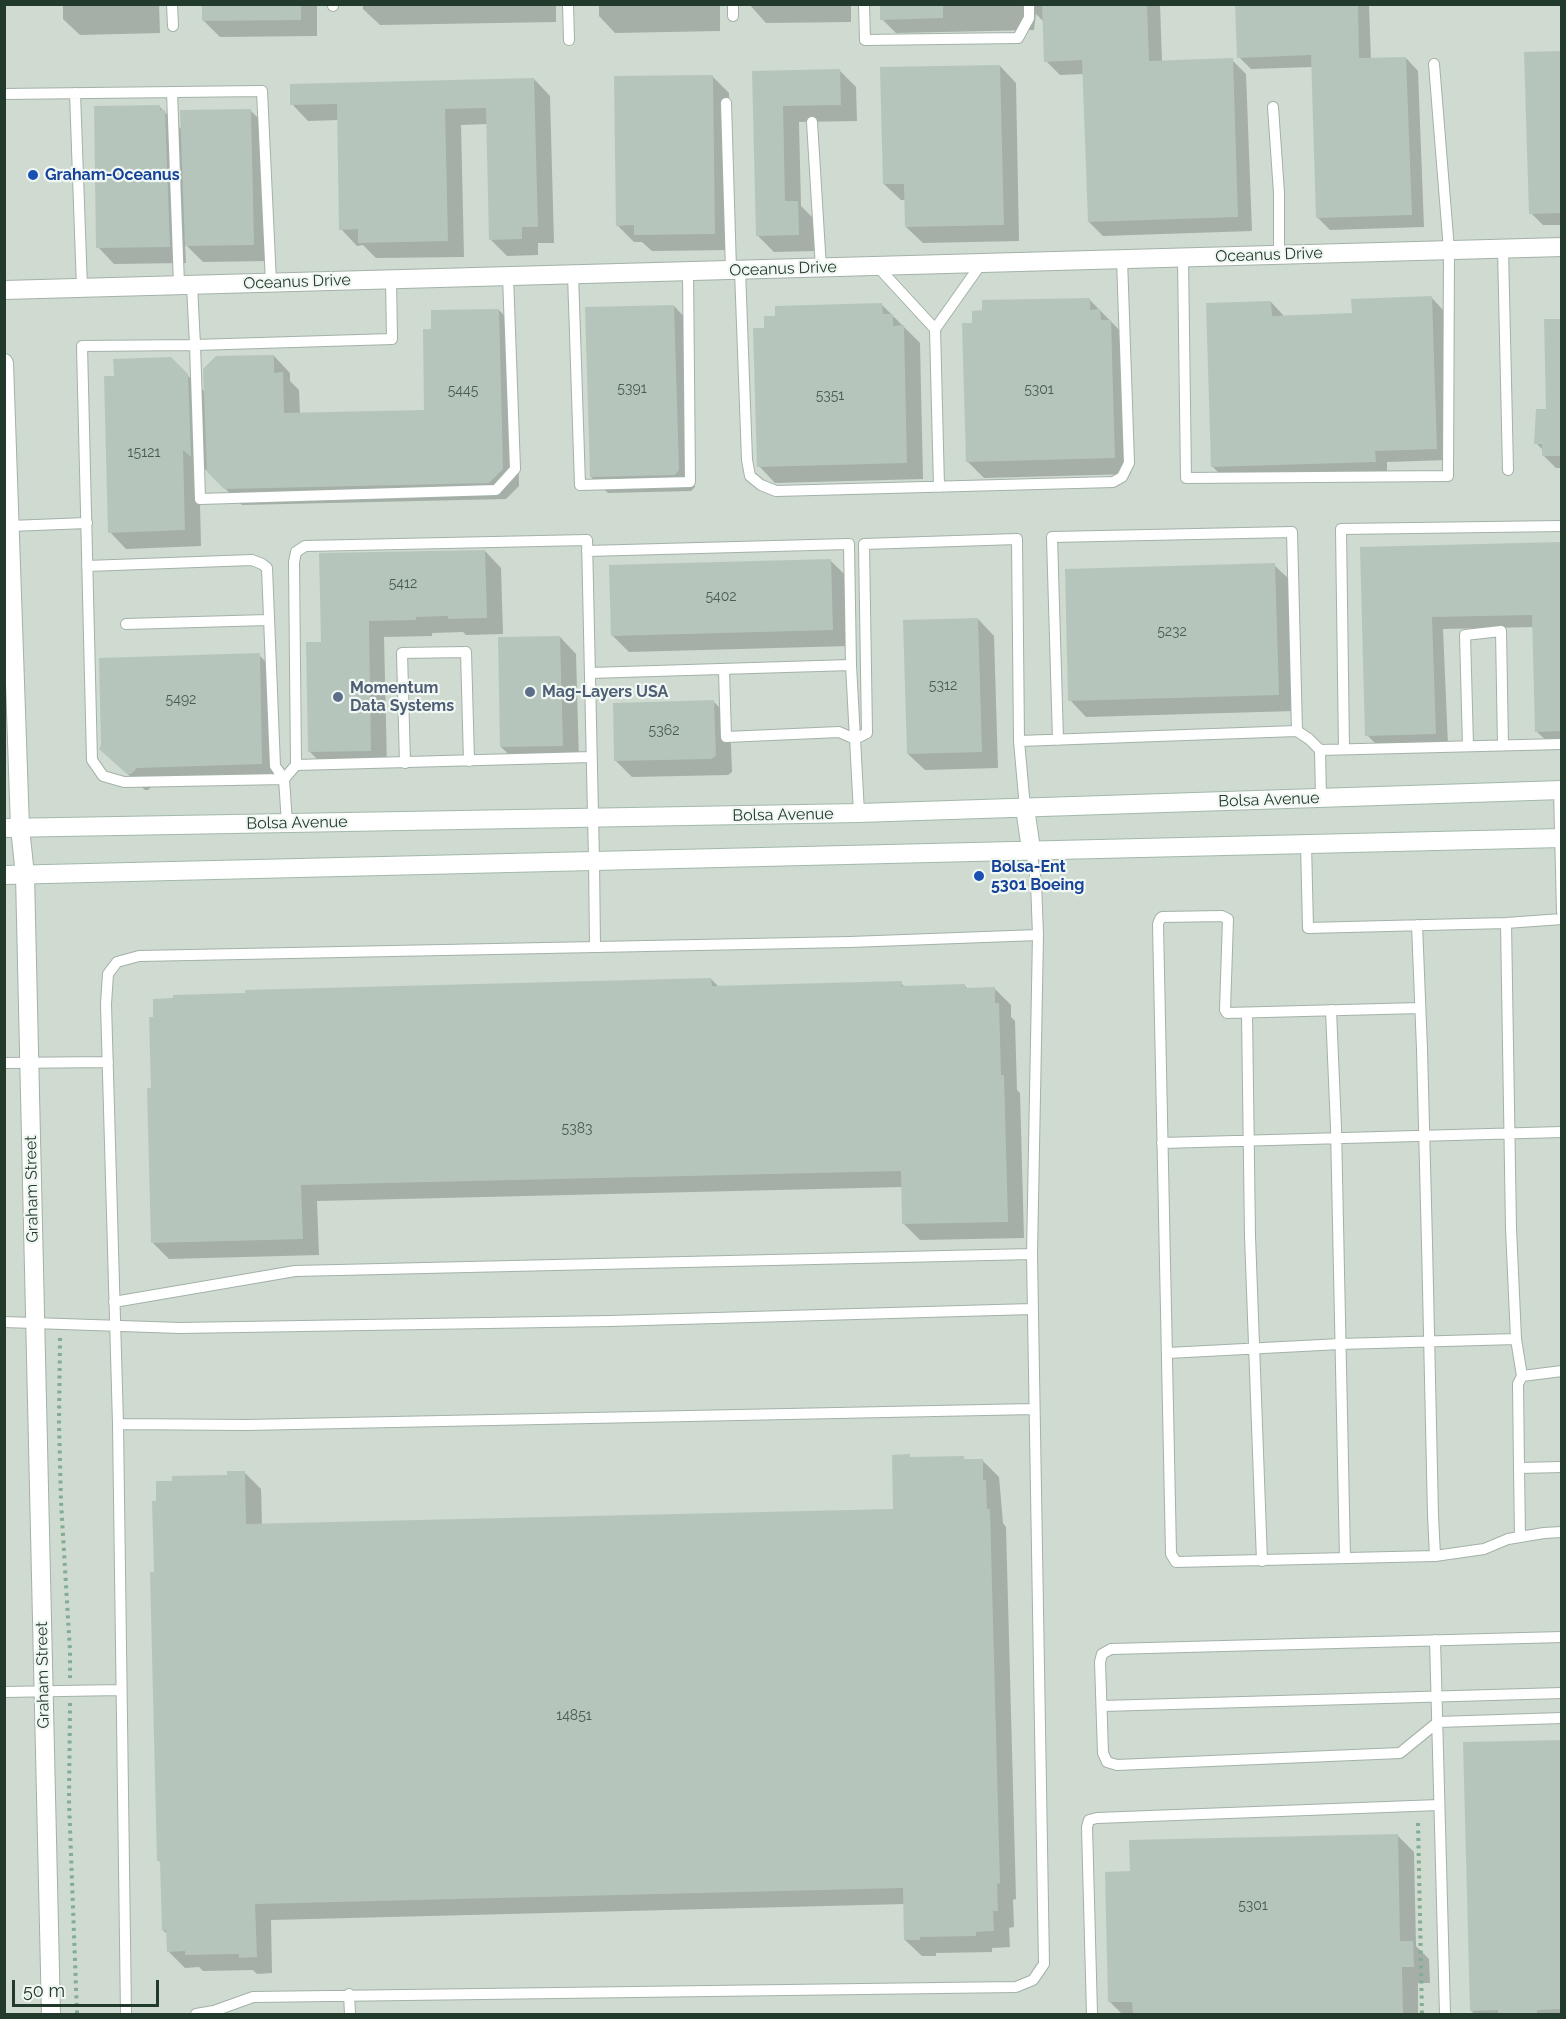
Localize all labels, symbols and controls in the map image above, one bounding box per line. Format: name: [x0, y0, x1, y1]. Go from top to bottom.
place label: Graham-Oceanus: [45, 165, 180, 185]
marker: Graham-Oceanus: [26, 168, 40, 182]
street label: Oceanus Drive: [1215, 244, 1323, 266]
street label: Oceanus Drive: [729, 258, 837, 280]
street label: Oceanus Drive: [243, 271, 351, 293]
house number: 5391: [617, 381, 647, 397]
house number: 5301: [1024, 382, 1054, 398]
house number: 5445: [448, 383, 478, 399]
house number: 5351: [816, 388, 844, 404]
house number: 15121: [128, 445, 160, 461]
house number: 5412: [389, 576, 417, 592]
house number: 5402: [705, 589, 737, 605]
house number: 5232: [1157, 624, 1187, 640]
place label: Momentum Data Systems: [350, 678, 454, 716]
house number: 5312: [929, 678, 957, 694]
place label: Mag-Layers USA: [542, 682, 668, 702]
marker: Mag-Layers USA: [523, 685, 537, 699]
marker: Momentum Data Systems: [331, 690, 345, 704]
house number: 5492: [166, 692, 196, 708]
house number: 5362: [649, 723, 679, 739]
street label: Bolsa Avenue: [1218, 789, 1320, 811]
street label: Bolsa Avenue: [732, 805, 834, 825]
street label: Bolsa Avenue: [246, 813, 348, 833]
place label: Bolsa-Ent 5301 Boeing: [991, 857, 1084, 895]
marker: Bolsa-Ent 5301 Boeing: [972, 869, 986, 883]
house number: 5383: [562, 1121, 592, 1137]
street label: Graham Street: [21, 1135, 43, 1243]
street label: Graham Street: [32, 1621, 54, 1729]
house number: 14851: [556, 1708, 592, 1724]
house number: 5301: [1238, 1898, 1268, 1914]
scale bar: [15, 1968, 162, 2006]
text: 50 m: [23, 1980, 65, 2001]

